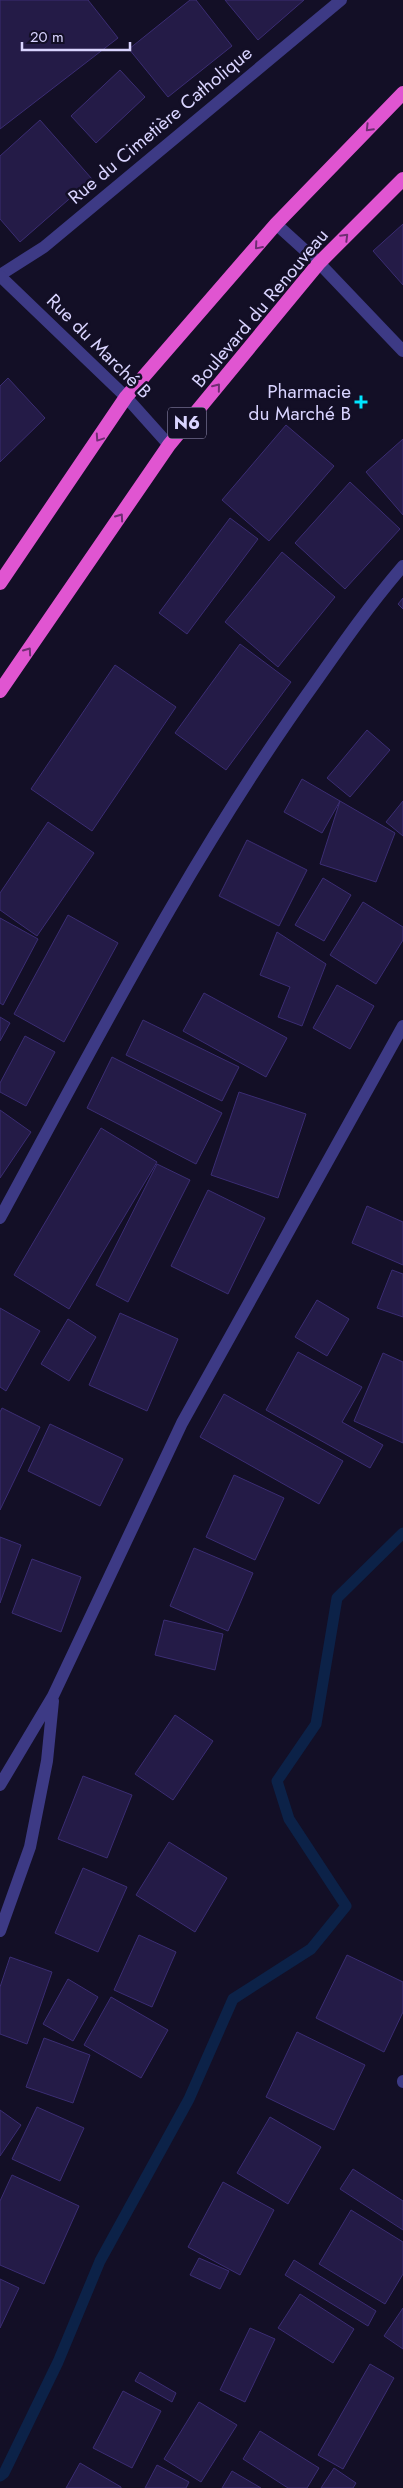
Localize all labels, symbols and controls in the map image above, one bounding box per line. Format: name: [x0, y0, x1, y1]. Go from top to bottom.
scale bar: [22, 20, 130, 52]
text: 20 m: [30, 26, 64, 48]
street label: Rue du Cimetière Catholique: [62, 40, 258, 210]
one-way arrow: [366, 122, 375, 131]
street label: Boulevard du Renouveau: [186, 223, 334, 393]
one-way arrow: [339, 234, 348, 243]
one-way arrow: [254, 240, 263, 249]
street label: Rue du Marché B: [40, 287, 158, 405]
place label: Pharmacie du Marché B: [249, 378, 351, 427]
one-way arrow: [211, 384, 220, 393]
marker: Pharmacie du Marché B: [355, 396, 367, 408]
road number: N6: [168, 408, 206, 438]
one-way arrow: [96, 432, 105, 442]
one-way arrow: [114, 513, 123, 523]
one-way arrow: [22, 647, 31, 656]

